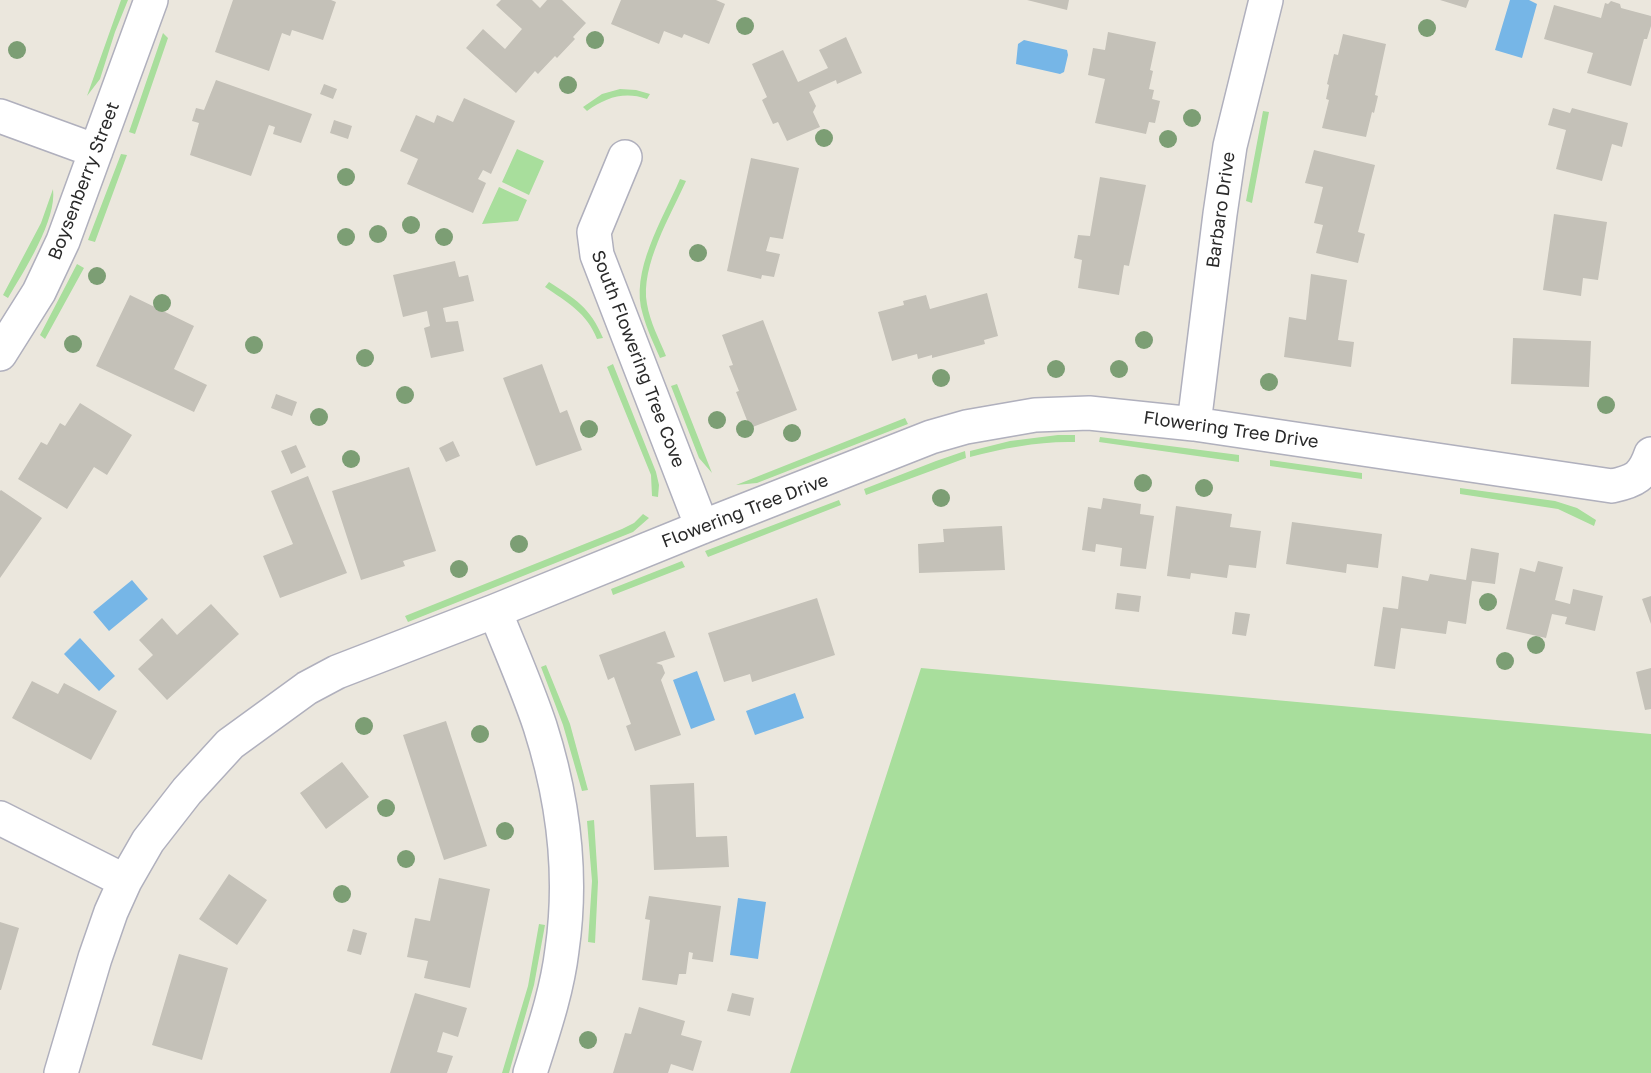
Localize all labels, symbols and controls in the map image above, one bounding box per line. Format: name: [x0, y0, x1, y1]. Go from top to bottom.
street label: Boysenberry Street: [44, 99, 124, 263]
street label: Barbaro Drive: [1202, 150, 1240, 270]
street label: South Flowering Tree Cove: [587, 247, 689, 471]
street label: Flowering Tree Drive: [1142, 407, 1320, 453]
street label: Flowering Tree Drive: [659, 469, 831, 553]

